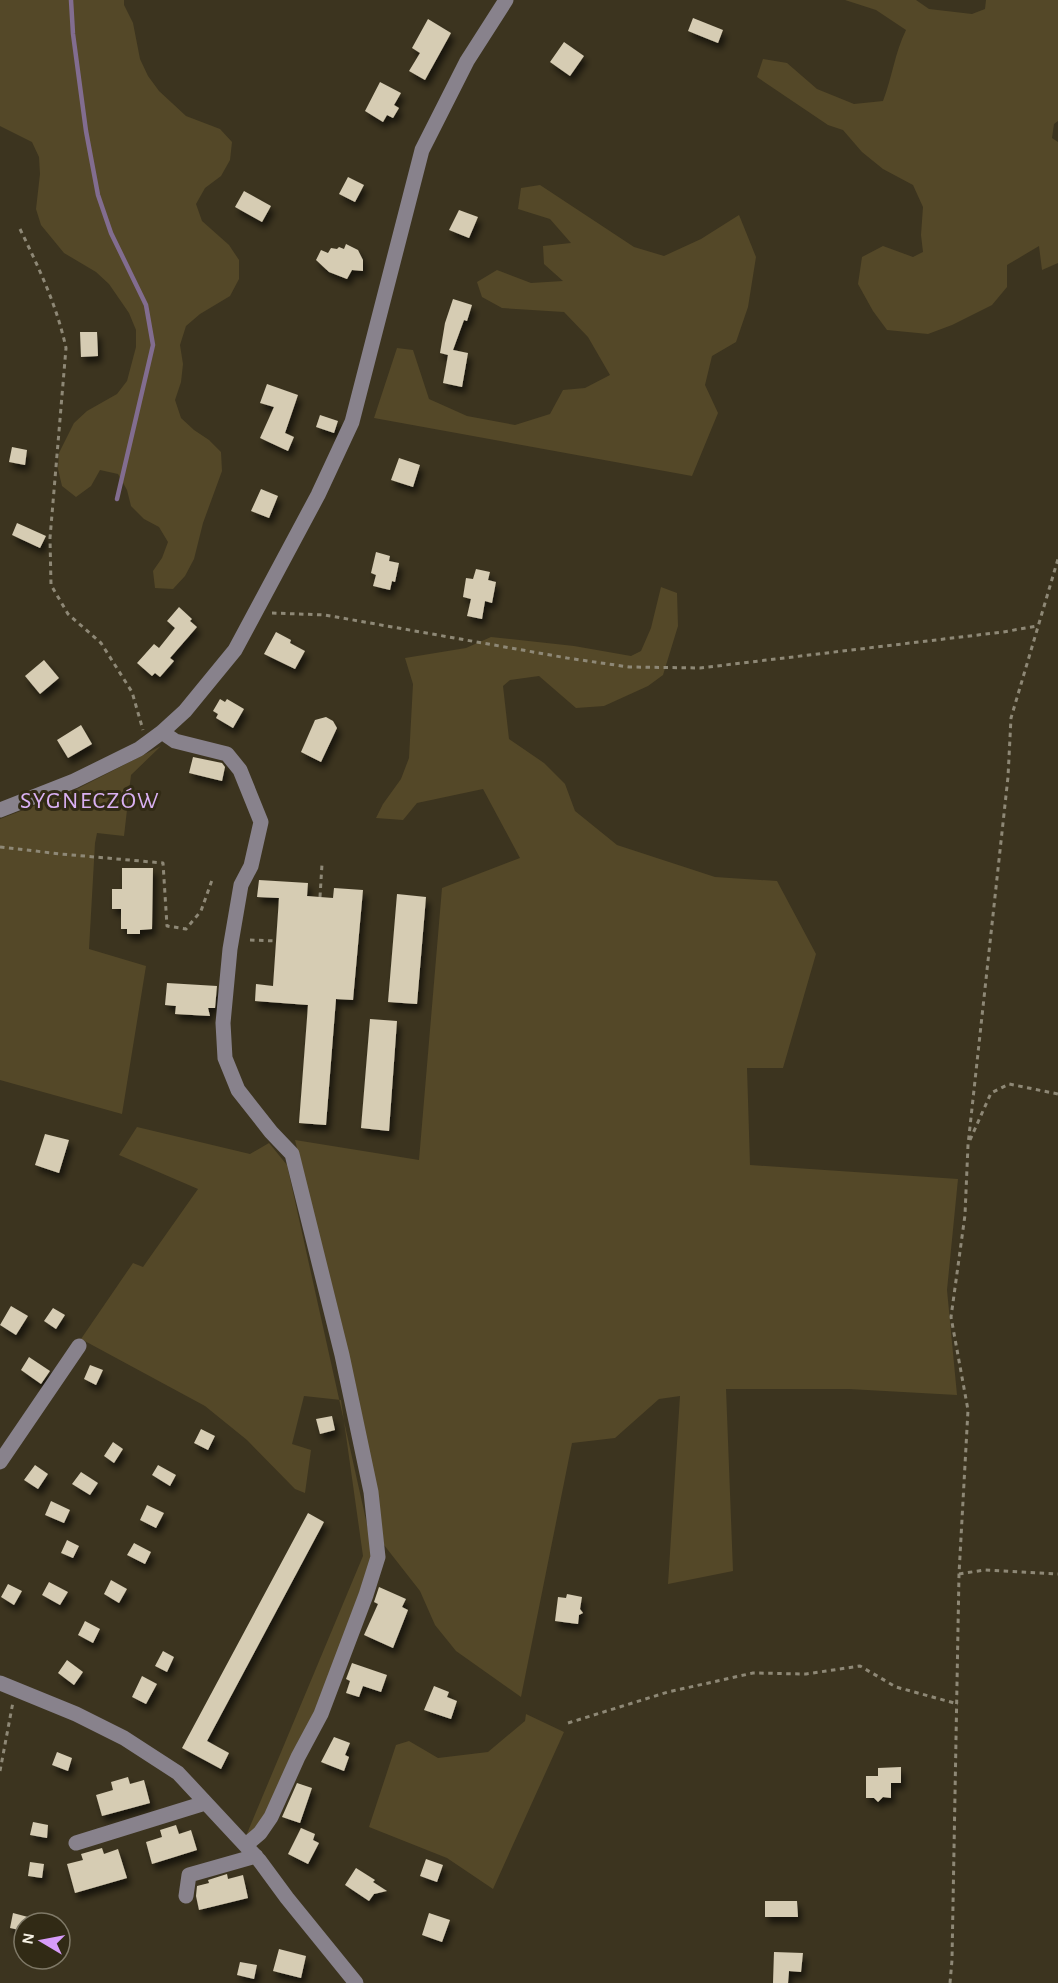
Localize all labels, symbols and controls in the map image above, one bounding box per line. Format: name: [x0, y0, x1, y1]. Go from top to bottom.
district label: SYGNECZÓW: [20, 787, 160, 813]
north arrow: [12, 1911, 72, 1971]
text: N: [19, 1932, 37, 1945]

